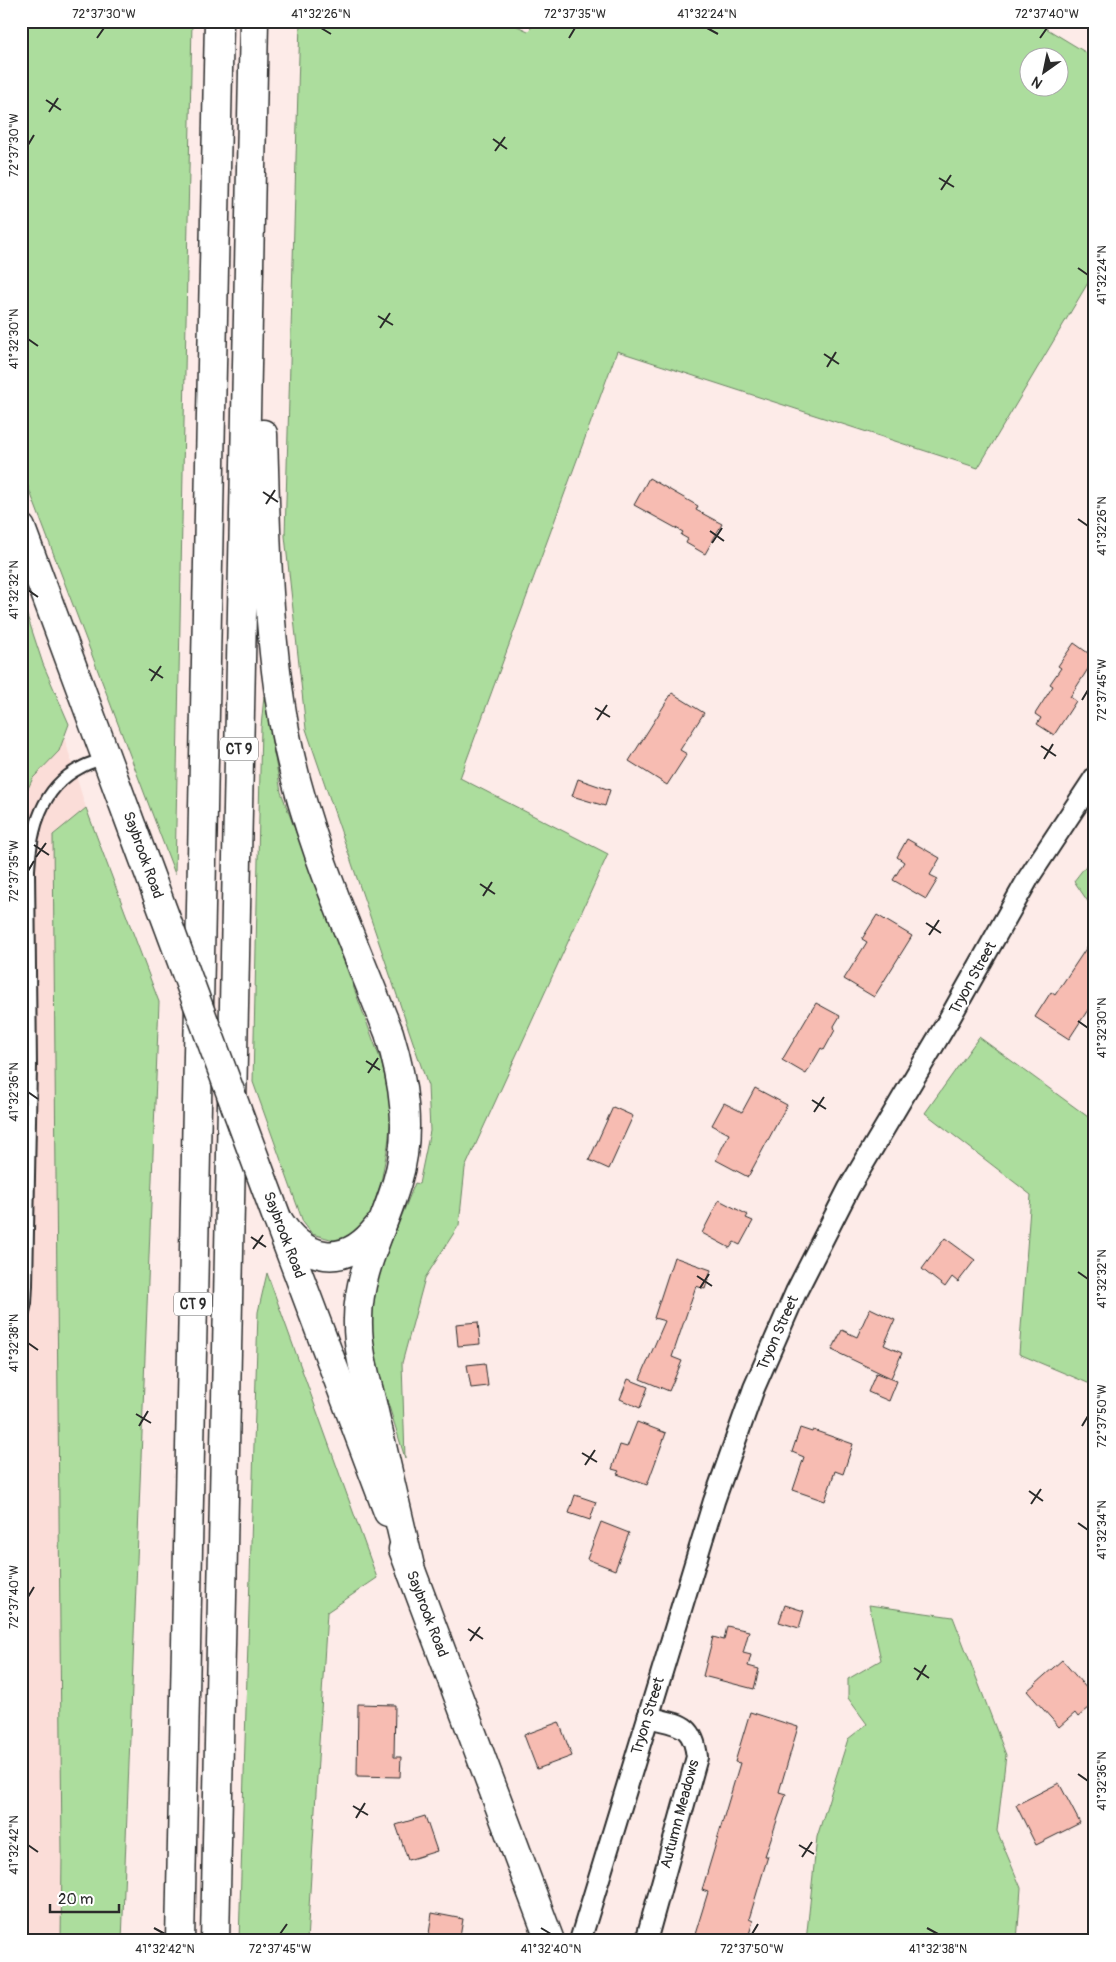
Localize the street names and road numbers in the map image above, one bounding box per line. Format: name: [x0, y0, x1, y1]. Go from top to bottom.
road number: CT 9: [220, 738, 258, 761]
street label: Saybrook Road: [118, 809, 168, 901]
street label: Tryon Street: [945, 938, 1001, 1018]
street label: Saybrook Road: [259, 1189, 309, 1281]
road number: CT 9: [174, 1292, 212, 1316]
street label: Tryon Street: [753, 1292, 803, 1373]
street label: Saybrook Road: [402, 1568, 452, 1660]
street label: Tryon Street: [627, 1674, 669, 1757]
street label: Autumn Meadows: [656, 1757, 704, 1870]

